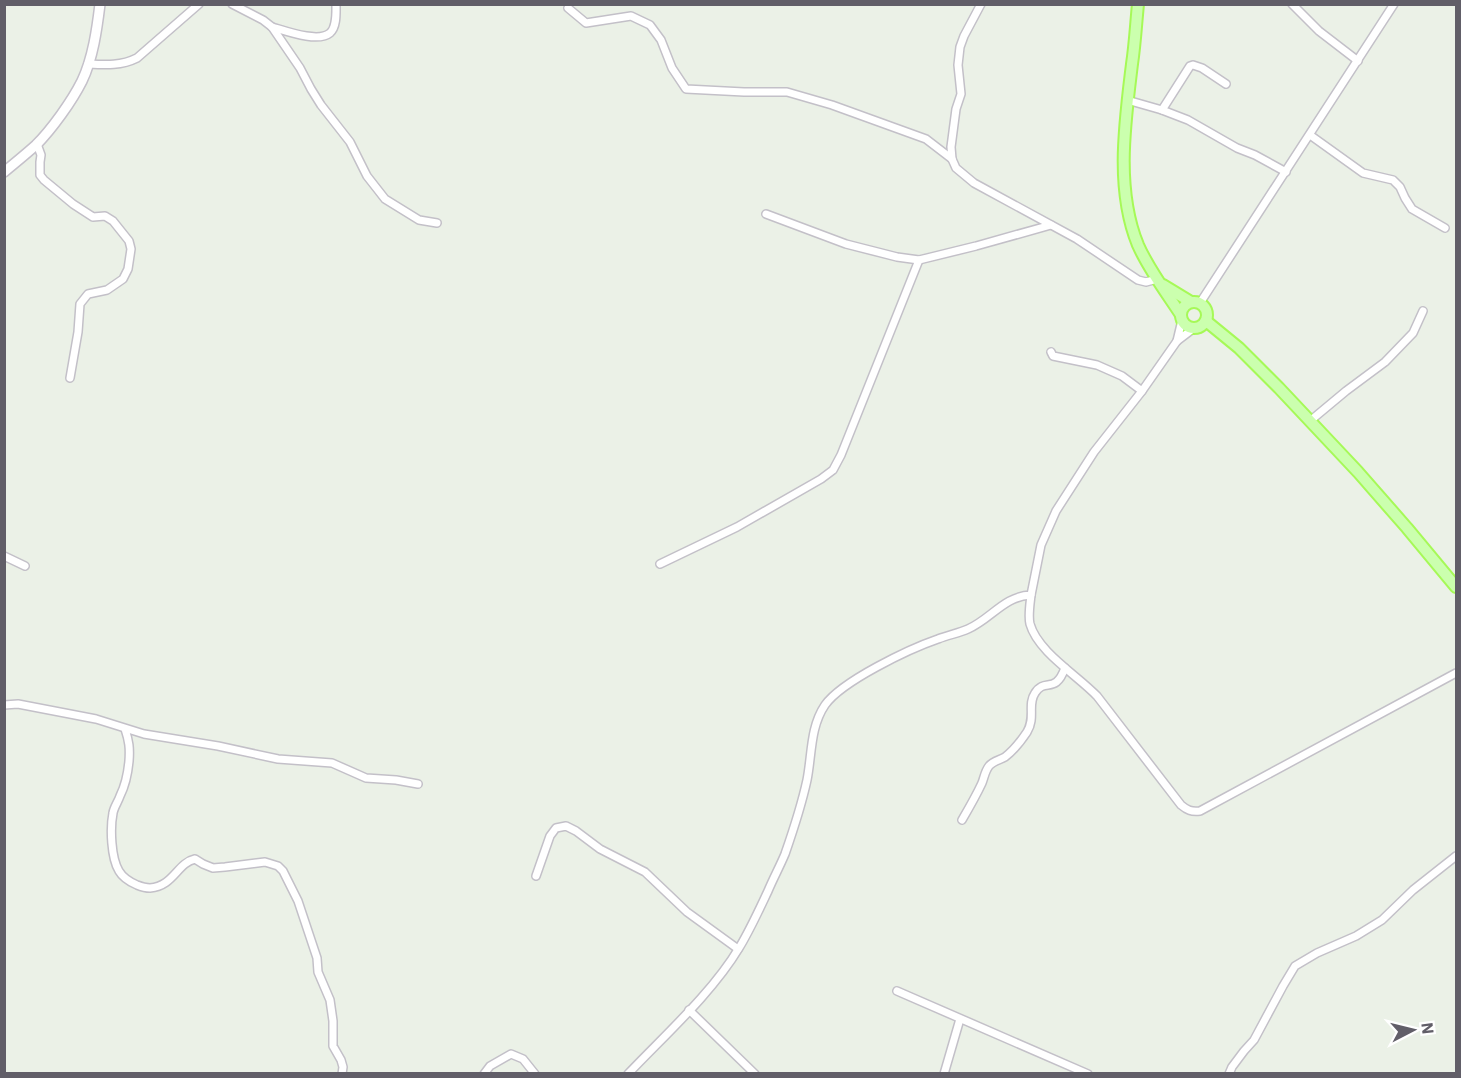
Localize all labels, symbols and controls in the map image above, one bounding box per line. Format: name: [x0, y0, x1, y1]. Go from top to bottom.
north arrow: [1383, 1000, 1443, 1060]
text: N: [1417, 1021, 1439, 1035]

